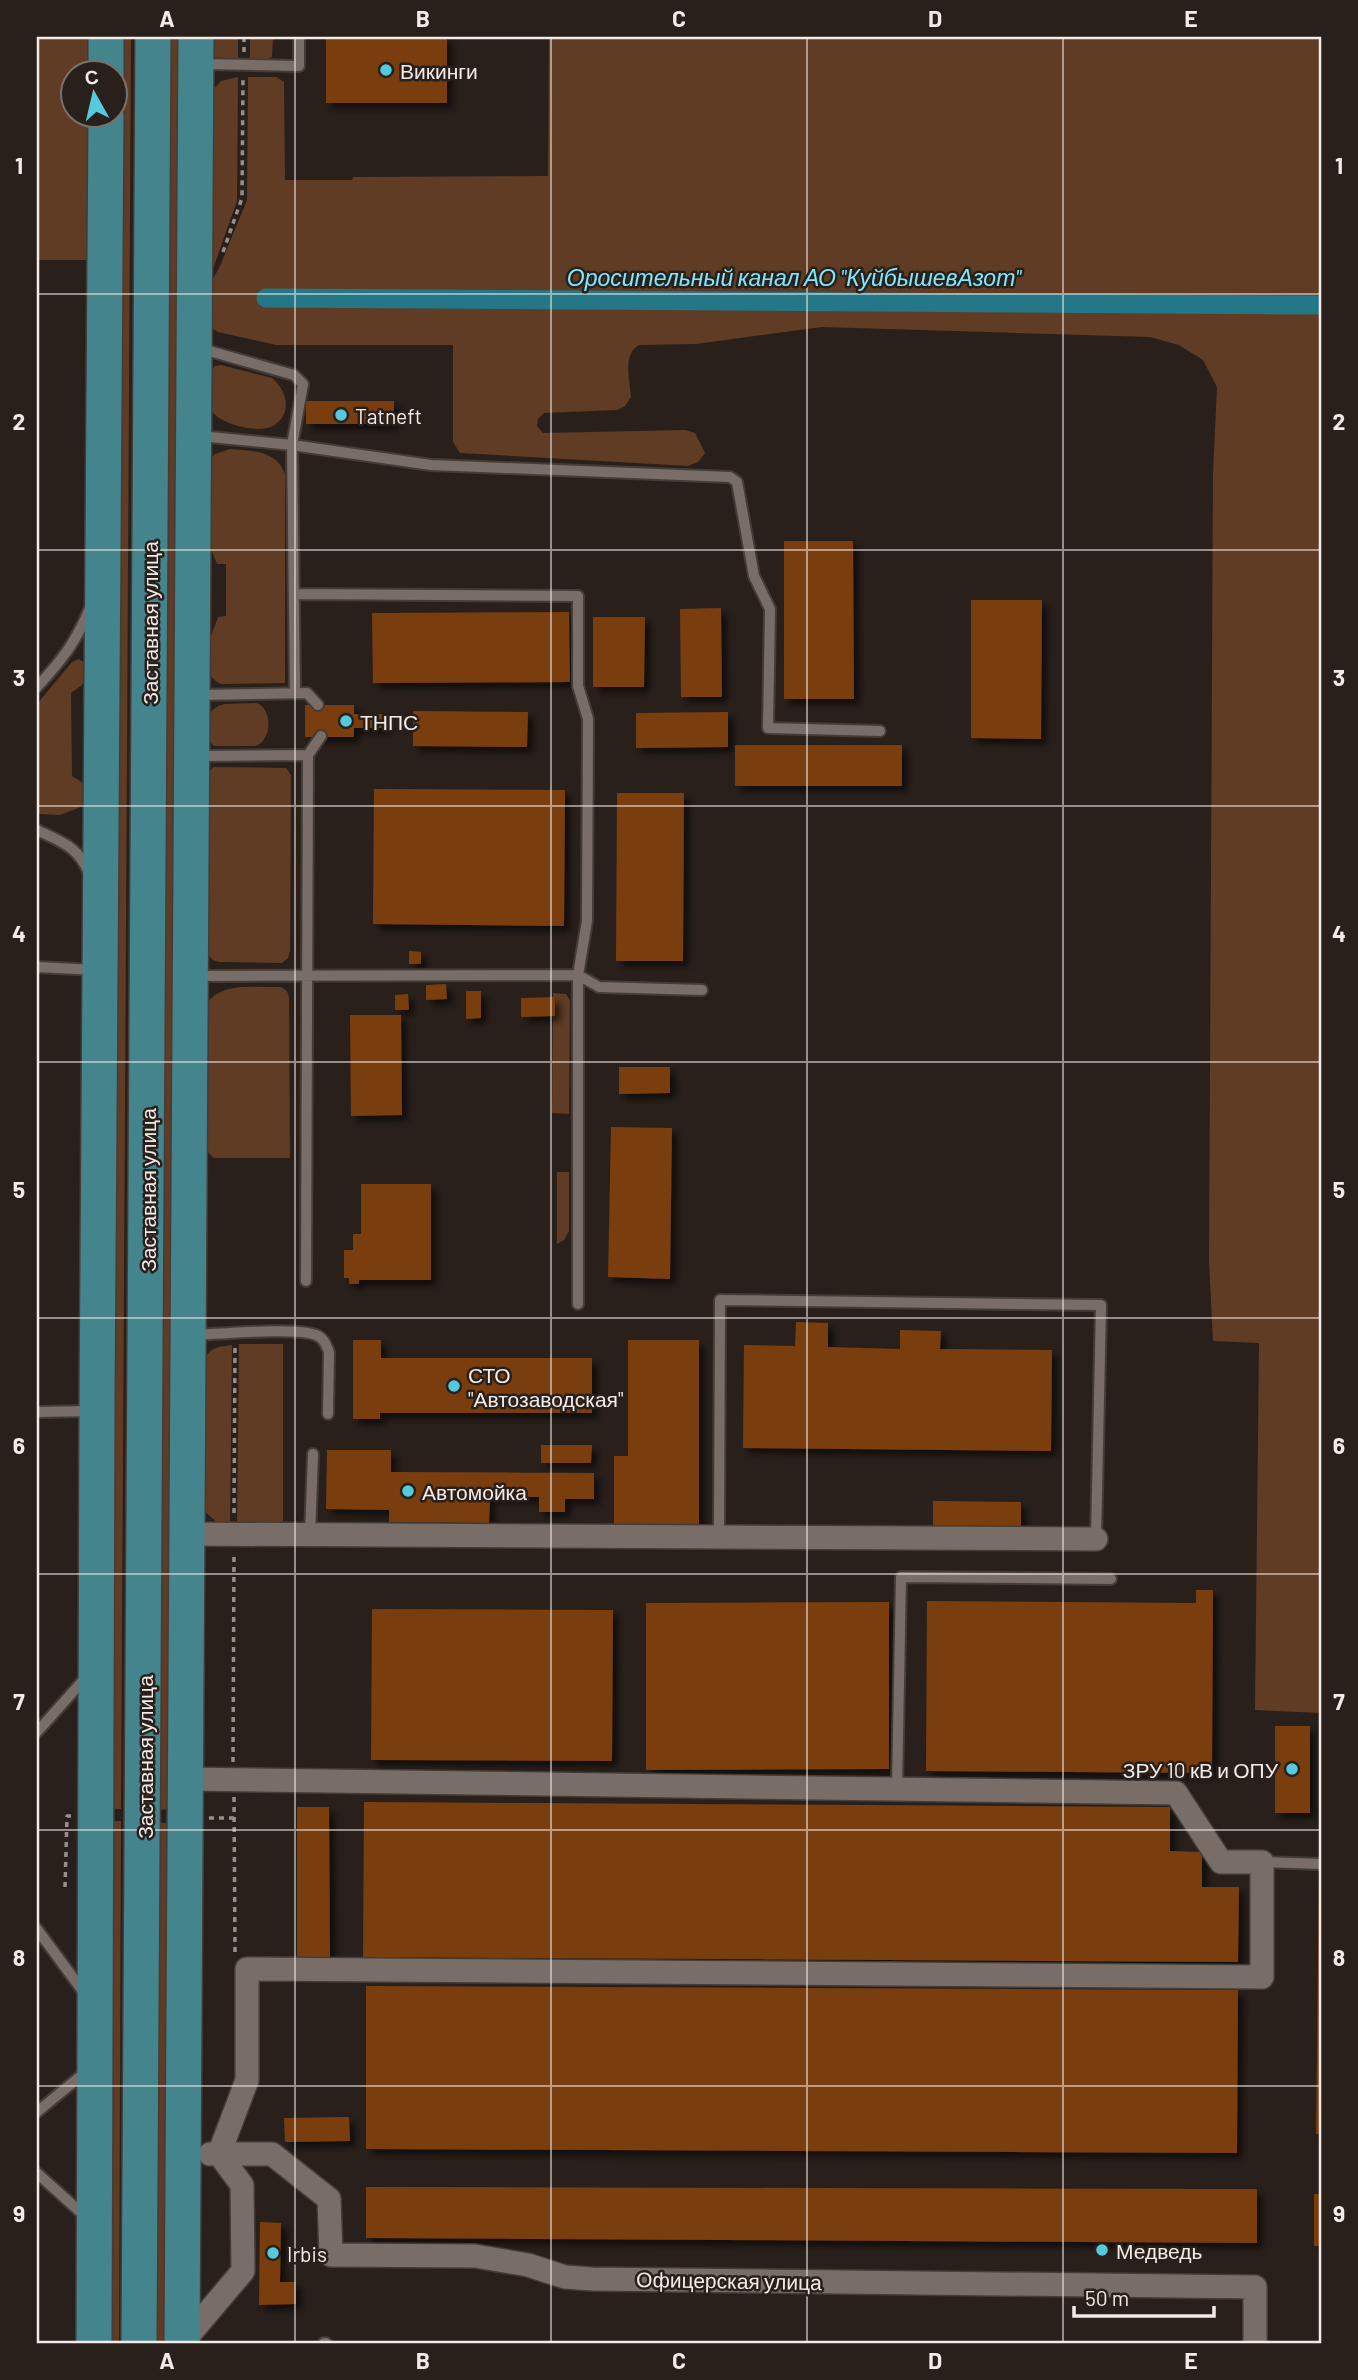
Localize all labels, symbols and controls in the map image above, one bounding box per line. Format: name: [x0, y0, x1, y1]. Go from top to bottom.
text: A: [159, 4, 175, 32]
text: B: [416, 4, 430, 32]
text: C: [672, 4, 686, 32]
text: D: [928, 4, 942, 32]
text: E: [1184, 4, 1198, 32]
place label: Викинги: [400, 58, 478, 83]
north arrow: [60, 60, 130, 130]
marker: Викинги: [378, 62, 394, 78]
text: С: [83, 64, 100, 89]
text: 1: [15, 151, 23, 179]
text: 1: [1335, 151, 1343, 179]
water label: Оросительный канал АО "КуйбышевАзот": [567, 263, 1022, 291]
place label: Tatneft: [355, 403, 422, 428]
text: 2: [13, 407, 25, 435]
marker: Tatneft: [333, 407, 349, 423]
text: 2: [1333, 407, 1345, 435]
street label: Заставная улица: [137, 541, 162, 705]
text: 3: [13, 663, 25, 691]
text: 3: [1333, 663, 1345, 691]
place label: ТНПС: [360, 709, 418, 734]
marker: ТНПС: [338, 713, 354, 729]
text: 4: [12, 919, 26, 947]
text: 4: [1332, 919, 1346, 947]
street label: Заставная улица: [135, 1108, 160, 1272]
text: 5: [13, 1175, 25, 1203]
text: 5: [1333, 1175, 1345, 1203]
place label: СТО "Автозаводская": [468, 1362, 623, 1411]
marker: СТО "Автозаводская": [446, 1378, 462, 1394]
text: 6: [13, 1431, 25, 1459]
text: 6: [1333, 1431, 1345, 1459]
place label: Автомойка: [422, 1479, 527, 1504]
marker: Автомойка: [400, 1483, 416, 1499]
street label: Заставная улица: [132, 1675, 157, 1839]
text: 7: [13, 1687, 25, 1715]
text: 7: [1333, 1687, 1345, 1715]
place label: ЗРУ 10 кВ и ОПУ: [1123, 1757, 1279, 1782]
marker: ЗРУ 10 кВ и ОПУ: [1284, 1761, 1300, 1777]
text: 8: [13, 1943, 25, 1971]
text: 8: [1333, 1943, 1345, 1971]
text: 9: [13, 2199, 25, 2227]
text: 9: [1333, 2199, 1345, 2227]
place label: Медведь: [1116, 2238, 1203, 2263]
place label: Irbis: [287, 2241, 327, 2266]
marker: Медведь: [1094, 2242, 1110, 2258]
marker: Irbis: [265, 2245, 281, 2261]
street label: Офицерская улица: [636, 2266, 822, 2294]
scale bar: [1074, 2275, 1214, 2319]
text: 50 m: [1085, 2285, 1129, 2310]
text: A: [159, 2346, 175, 2374]
text: B: [416, 2346, 430, 2374]
text: C: [672, 2346, 686, 2374]
text: D: [928, 2346, 942, 2374]
text: E: [1184, 2346, 1198, 2374]

